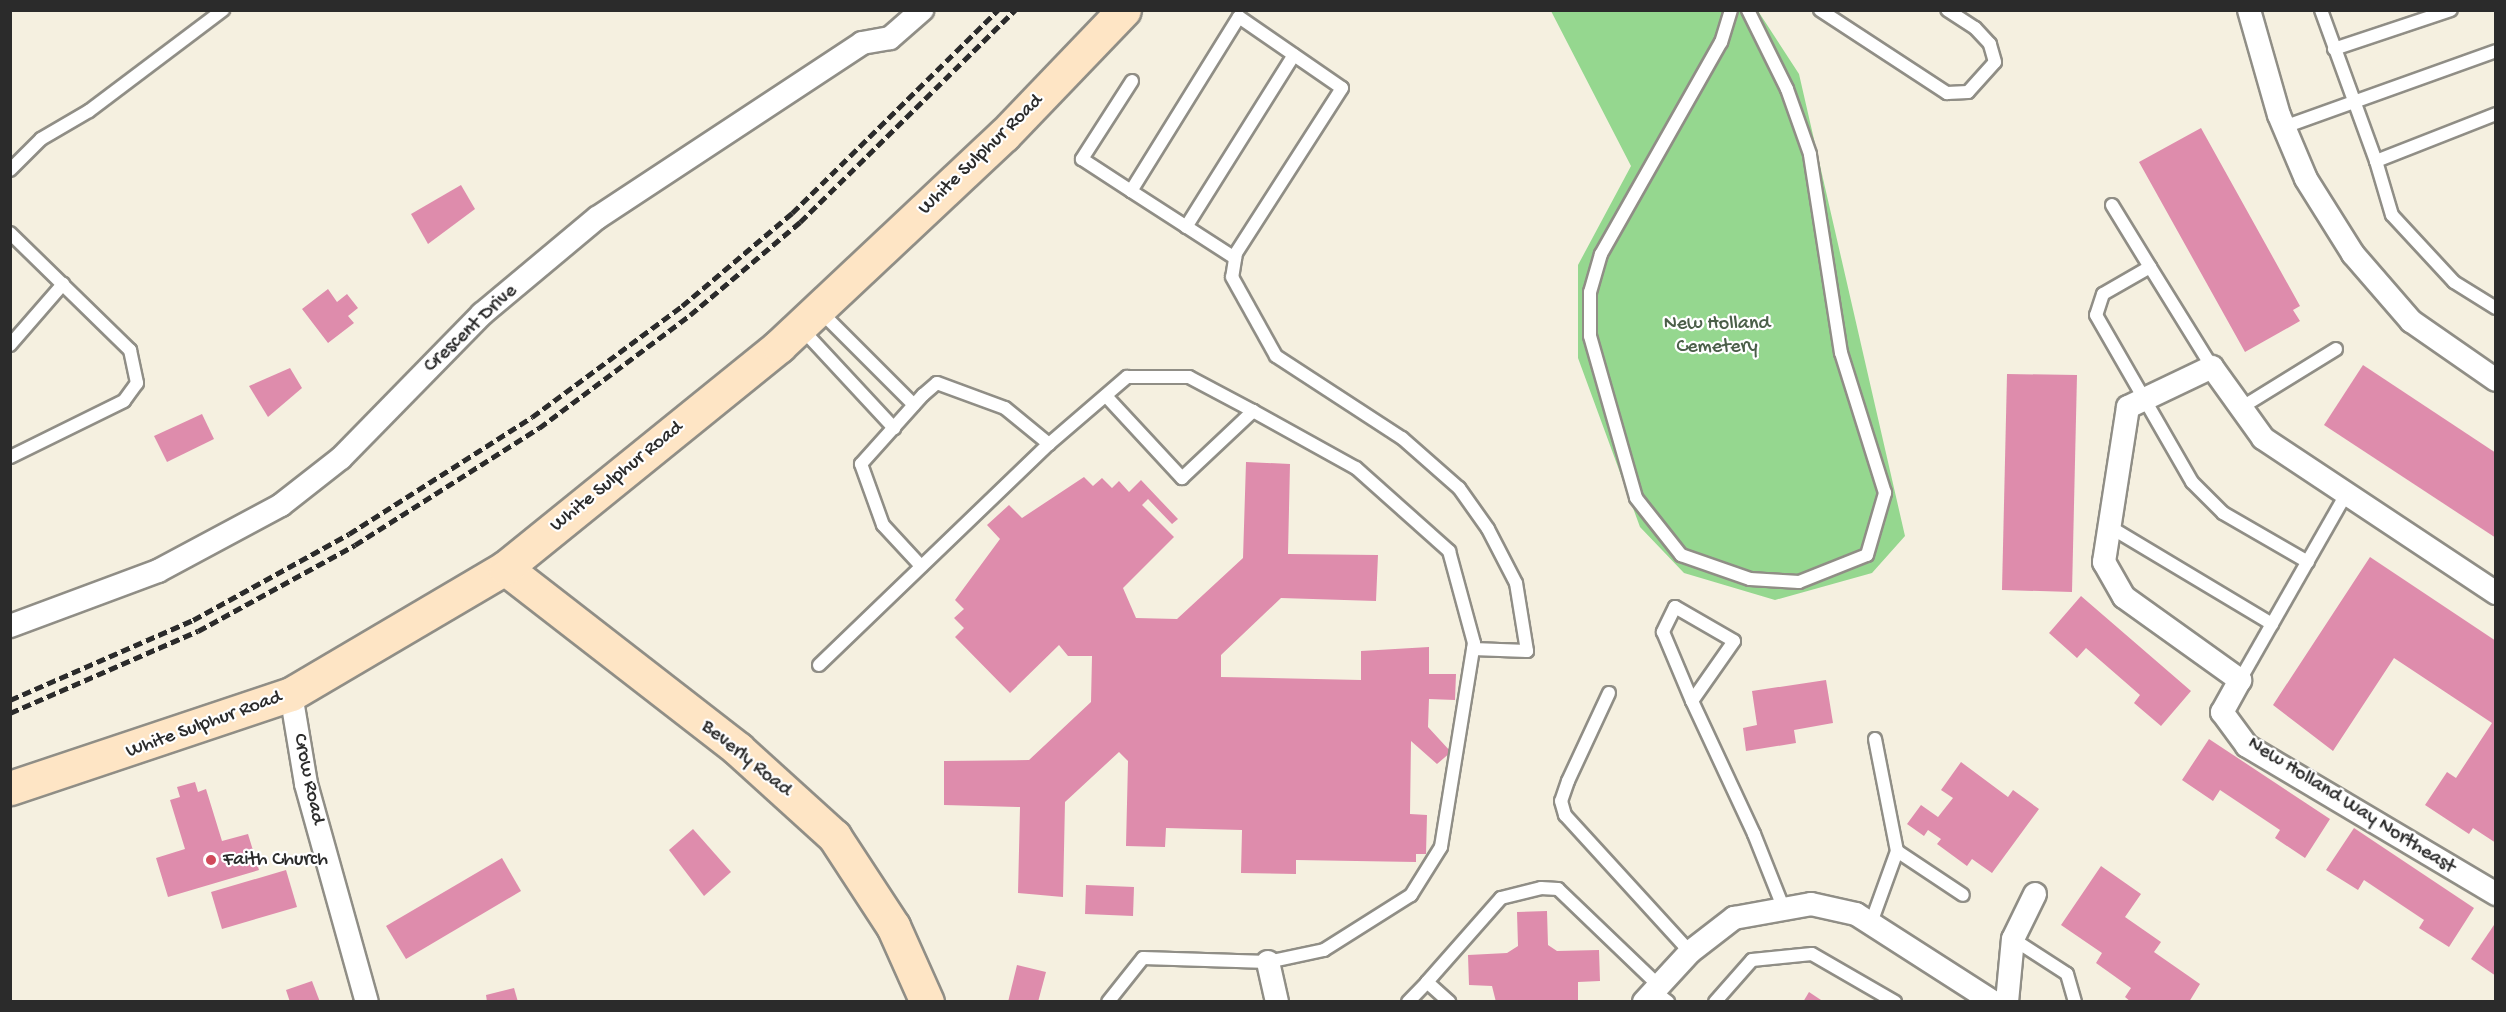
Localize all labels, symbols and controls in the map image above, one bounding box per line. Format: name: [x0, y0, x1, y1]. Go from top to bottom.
street label: White Sulphur Road: [914, 89, 1048, 221]
street label: Crescent Drive: [419, 280, 523, 378]
park label: New Holland Cemetery: [1664, 313, 1770, 360]
street label: White Sulphur Road: [546, 416, 688, 538]
street label: White Sulphur Road: [123, 686, 285, 764]
street label: Beverly Road: [696, 715, 796, 803]
street label: Crow Road: [287, 731, 329, 827]
street label: New Holland Way Northeast: [2243, 732, 2459, 880]
place label: Faith Church: [223, 848, 328, 872]
marker: Faith Church: [204, 853, 218, 867]

